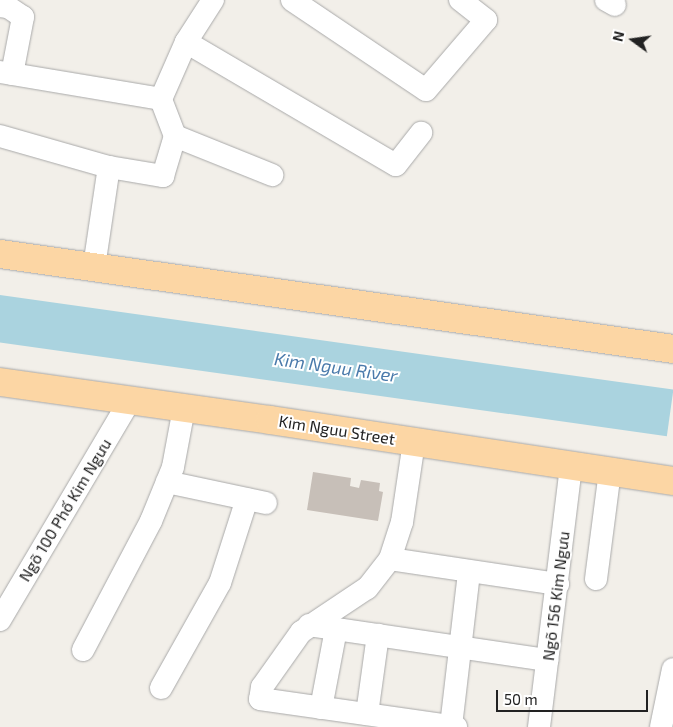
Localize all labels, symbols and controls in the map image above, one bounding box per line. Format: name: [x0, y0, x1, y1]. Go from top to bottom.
north arrow: [608, 15, 658, 65]
text: N: [608, 29, 627, 43]
water label: Kim Nguu River: [273, 348, 399, 386]
street label: Kim Nguu Street: [277, 411, 397, 449]
street label: Ngõ 100 Phố Kim Ngưu: [15, 435, 115, 585]
street label: Ngõ 156 Kim Ngưu: [539, 530, 573, 662]
scale bar: [498, 680, 650, 712]
text: 50 m: [504, 690, 538, 708]

